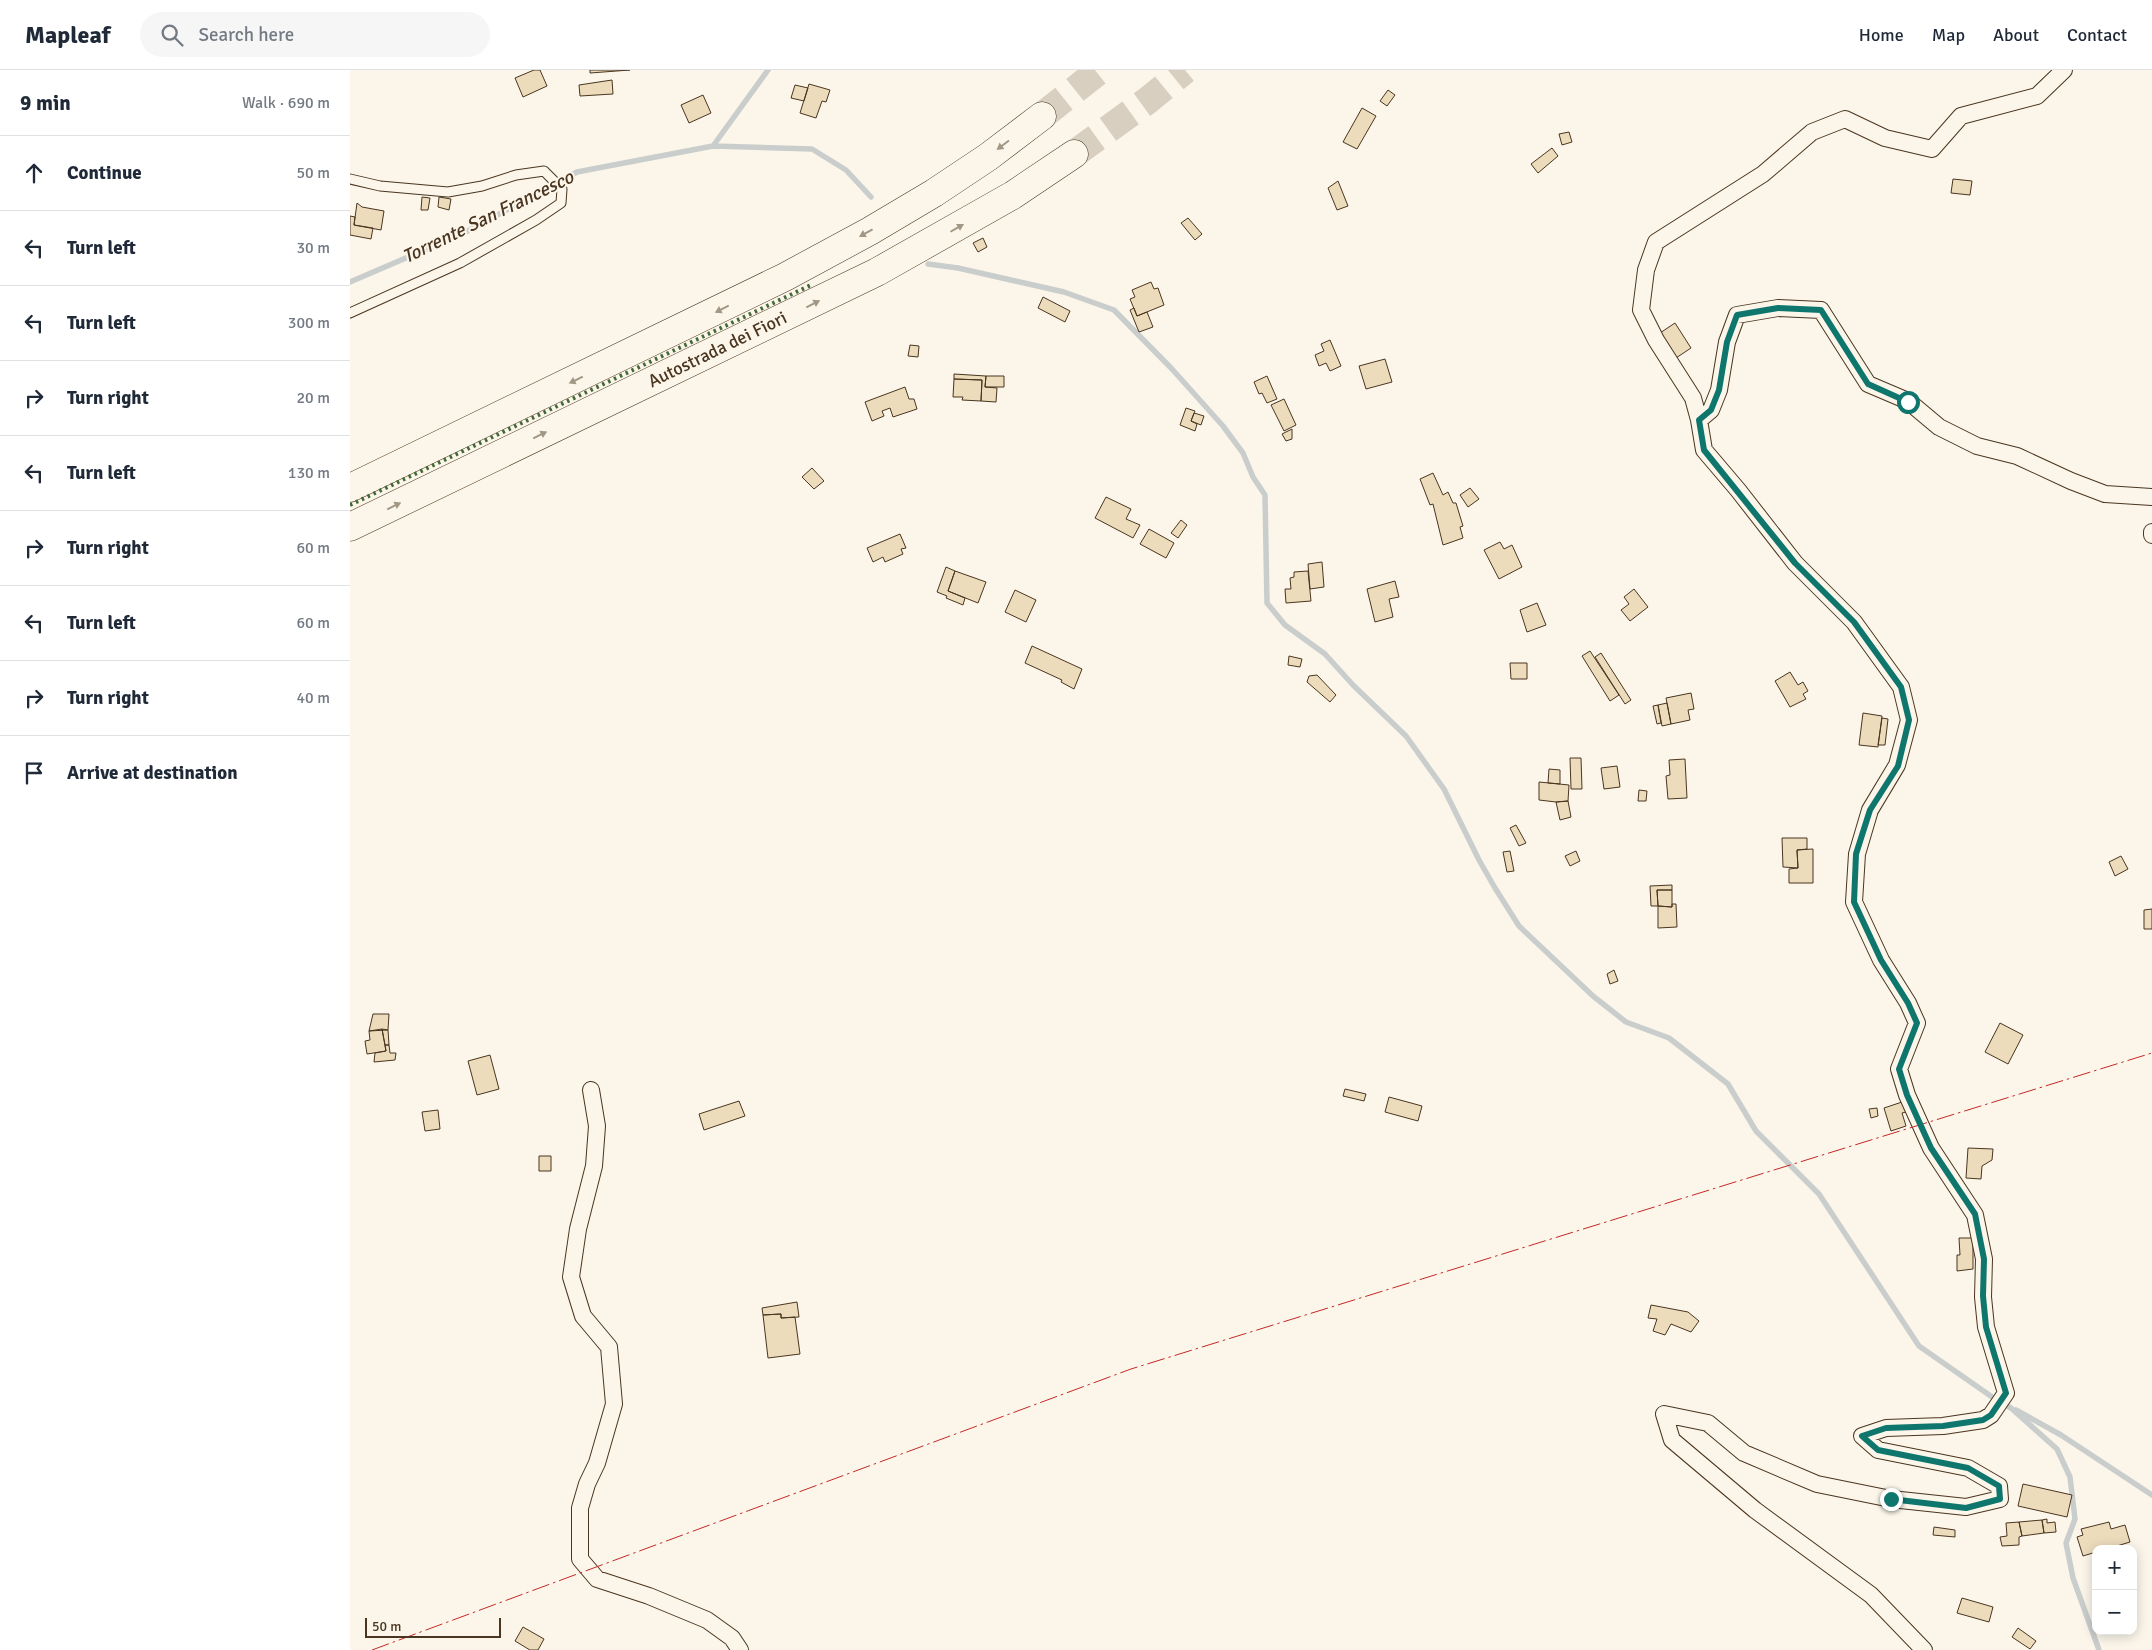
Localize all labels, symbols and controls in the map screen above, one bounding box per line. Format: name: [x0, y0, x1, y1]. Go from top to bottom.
search box: [140, 12, 490, 57]
text: Mapleaf: [25, 20, 110, 50]
icon: search: [158, 21, 186, 49]
text: Search here: [198, 23, 294, 47]
text: Home: [1859, 24, 1904, 46]
text: Map: [1932, 24, 1965, 46]
text: About: [1993, 24, 2039, 46]
text: Contact: [2067, 24, 2127, 46]
text: 9 min: [20, 90, 71, 116]
text: Walk · 690 m: [242, 93, 330, 113]
one-way arrow: [997, 140, 1010, 151]
icon: ahead: [20, 159, 48, 187]
text: Continue: [67, 161, 142, 185]
text: 50 m: [296, 163, 330, 183]
water label: Torrente San Francesco: [398, 165, 579, 269]
one-way arrow: [950, 224, 963, 233]
one-way arrow: [859, 229, 873, 237]
icon: left: [20, 234, 48, 262]
text: Turn left: [67, 236, 136, 260]
text: 30 m: [296, 238, 330, 258]
one-way arrow: [806, 300, 820, 308]
one-way arrow: [715, 305, 730, 313]
street label: Autostrada dei Fiori: [644, 306, 790, 392]
icon: left: [20, 309, 48, 337]
text: Turn left: [67, 311, 136, 335]
text: 300 m: [288, 313, 330, 333]
one-way arrow: [569, 376, 583, 384]
icon: right: [20, 384, 48, 412]
text: Turn right: [67, 386, 149, 410]
text: 20 m: [296, 388, 330, 408]
route start: [1897, 391, 1920, 414]
one-way arrow: [533, 431, 548, 439]
icon: left: [20, 459, 48, 487]
text: Turn left: [67, 461, 136, 485]
text: 130 m: [288, 463, 330, 483]
one-way arrow: [387, 501, 401, 509]
icon: right: [20, 534, 48, 562]
text: Turn right: [67, 536, 149, 560]
text: 60 m: [296, 538, 330, 558]
icon: left: [20, 609, 48, 637]
text: Turn left: [67, 611, 136, 635]
text: 60 m: [296, 613, 330, 633]
icon: right: [20, 684, 48, 712]
text: Turn right: [67, 686, 149, 710]
text: 40 m: [296, 688, 330, 708]
icon: arrive: [20, 759, 48, 787]
text: Arrive at destination: [67, 761, 238, 785]
route end: [1880, 1488, 1903, 1511]
map controls: [2092, 1545, 2137, 1635]
button: +: [2092, 1545, 2137, 1590]
button: −: [2092, 1590, 2137, 1635]
scale bar: [365, 1615, 501, 1638]
text: 50 m: [372, 1618, 401, 1635]

